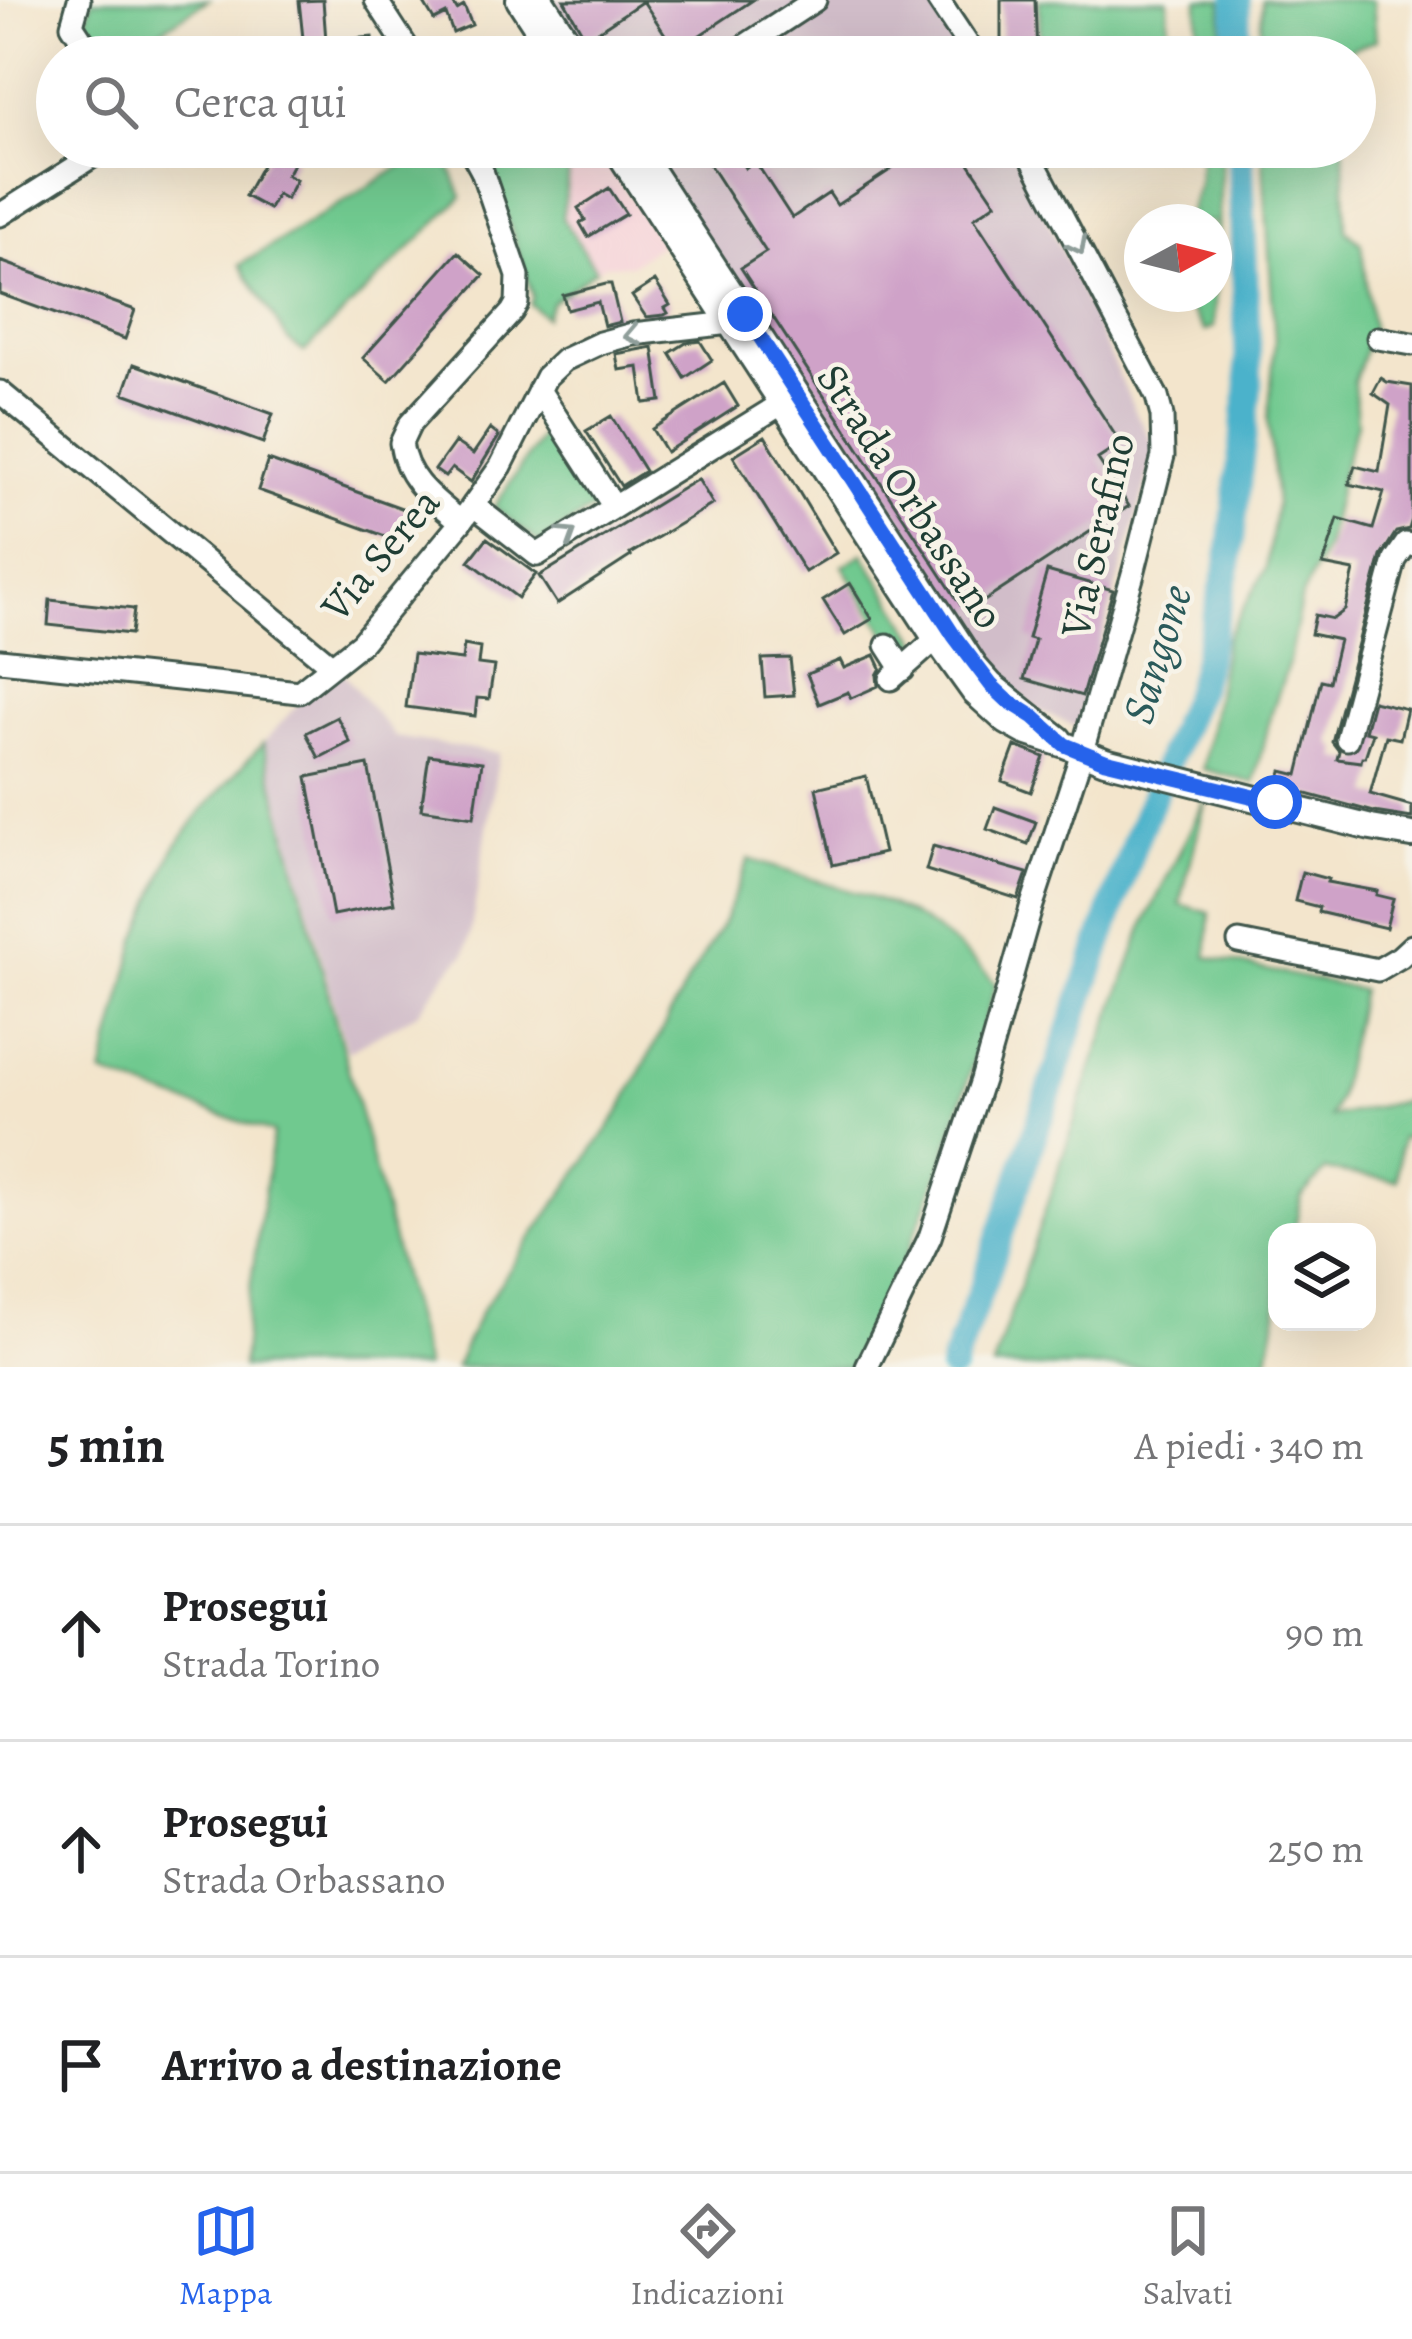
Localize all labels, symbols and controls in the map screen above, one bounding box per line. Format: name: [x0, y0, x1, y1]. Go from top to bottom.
search box: [36, 36, 1376, 168]
icon: search: [78, 69, 144, 135]
text: Cerca qui: [174, 71, 347, 133]
north arrow: [1124, 204, 1232, 312]
one-way arrow: [1063, 234, 1087, 255]
route end: [718, 287, 772, 341]
one-way arrow: [623, 321, 643, 347]
street label: Strada Orbassano: [804, 353, 1018, 639]
street label: Via Serafino: [1046, 427, 1148, 644]
street label: Via Serea: [307, 475, 453, 634]
one-way arrow: [555, 527, 577, 549]
water label: Sangone: [1107, 577, 1207, 731]
route start: [1248, 775, 1302, 829]
map controls: [1268, 1223, 1376, 1331]
button: layers: [1268, 1223, 1376, 1331]
text: 5 min: [48, 1410, 165, 1480]
text: A piedi · 340 m: [1134, 1419, 1364, 1472]
text: Prosegui: [162, 1575, 329, 1637]
icon: ahead: [48, 1600, 114, 1666]
text: 90 m: [1285, 1606, 1364, 1659]
text: Strada Torino: [162, 1637, 380, 1690]
text: Prosegui: [162, 1791, 329, 1853]
icon: ahead: [48, 1816, 114, 1882]
text: 250 m: [1268, 1822, 1364, 1875]
text: Strada Orbassano: [162, 1853, 445, 1906]
icon: arrive: [48, 2032, 114, 2098]
text: Arrivo a destinazione: [162, 2034, 562, 2096]
tab: Mappa: [179, 2198, 272, 2315]
tab: Indicazioni: [631, 2198, 785, 2315]
tab: Salvati: [1143, 2198, 1233, 2315]

